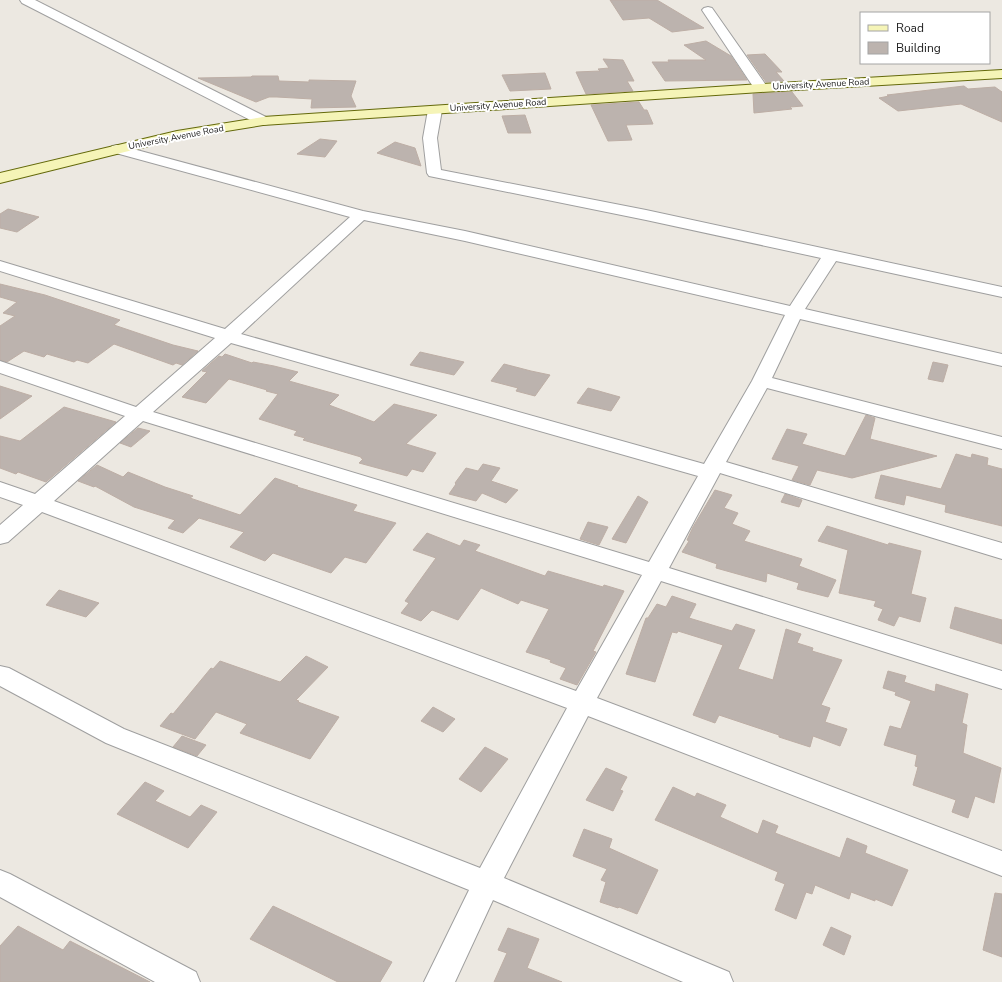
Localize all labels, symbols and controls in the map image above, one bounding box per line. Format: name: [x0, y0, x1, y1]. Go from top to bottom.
legend: [860, 12, 990, 64]
text: Road: [896, 20, 924, 36]
text: Building: [896, 40, 941, 56]
street label: University Avenue Road: [772, 75, 870, 93]
street label: University Avenue Road: [449, 96, 547, 114]
street label: University Avenue Road: [127, 122, 225, 152]

